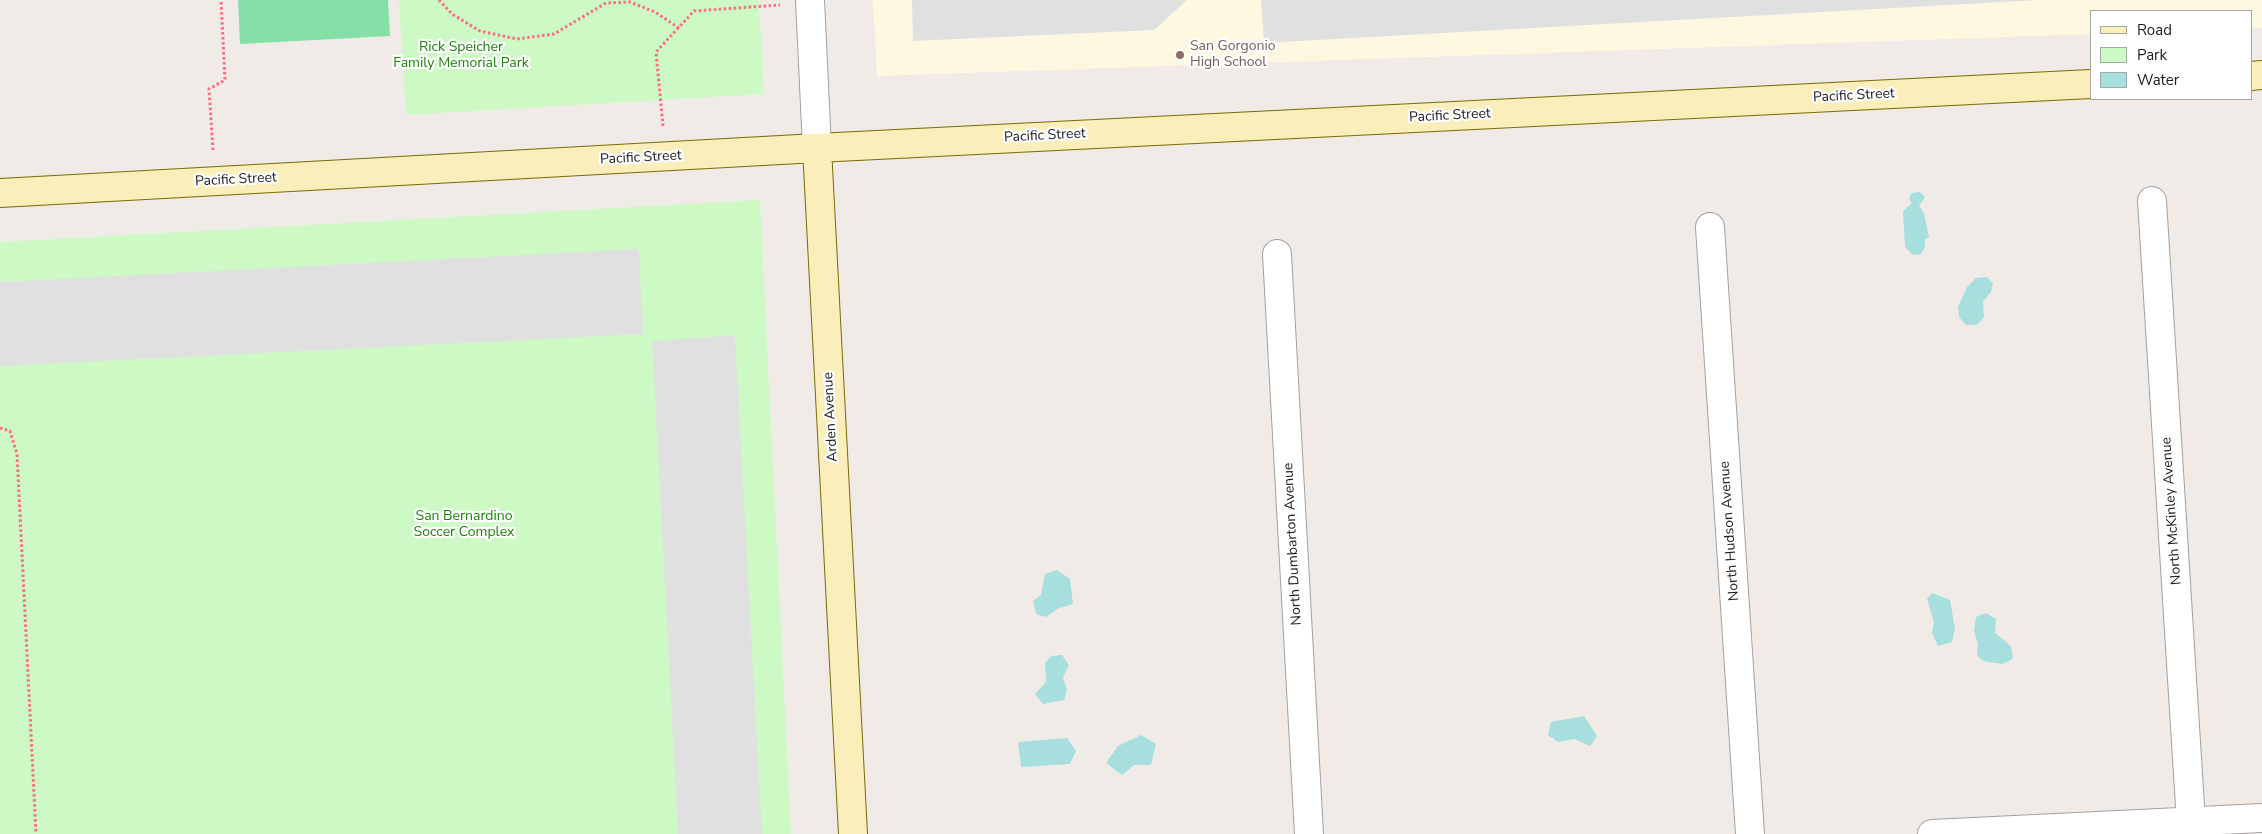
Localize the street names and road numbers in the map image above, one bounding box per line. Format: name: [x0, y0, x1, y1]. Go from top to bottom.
street label: Pacific Street: [1813, 85, 1895, 107]
street label: Pacific Street: [1409, 105, 1491, 127]
street label: Pacific Street: [1004, 125, 1086, 147]
street label: Pacific Street: [600, 147, 682, 169]
street label: Pacific Street: [195, 169, 277, 191]
street label: Arden Avenue: [820, 372, 842, 462]
street label: North McKinley Avenue: [2158, 436, 2186, 586]
street label: North Hudson Avenue: [1717, 460, 1743, 602]
street label: North Dumbarton Avenue: [1280, 462, 1306, 626]

